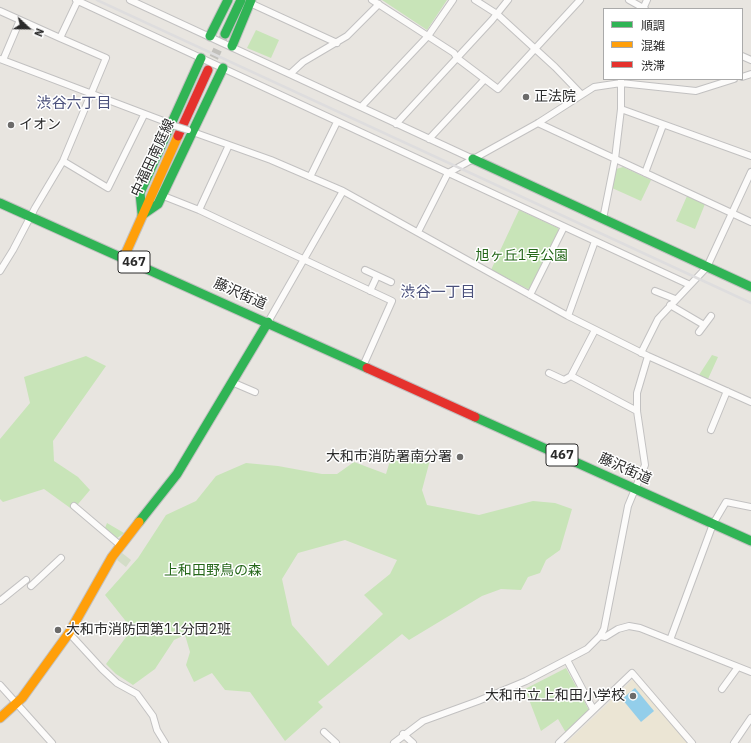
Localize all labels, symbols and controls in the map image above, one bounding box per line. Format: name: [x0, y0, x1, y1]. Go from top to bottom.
north arrow: [8, 8, 48, 48]
legend: [603, 8, 743, 80]
text: 順調: [641, 18, 665, 33]
text: N: [31, 26, 47, 39]
text: 混雑: [641, 38, 665, 53]
text: 渋滞: [641, 58, 665, 73]
place label: 正法院: [534, 89, 576, 105]
marker: 正法院: [521, 92, 531, 102]
district label: 渋谷六丁目: [37, 95, 111, 113]
street label: 中福田南庭線: [128, 116, 178, 200]
place label: イオン: [19, 117, 61, 133]
marker: イオン: [6, 120, 16, 130]
park label: 旭ヶ丘1号公園: [476, 248, 568, 264]
road number: 467: [118, 251, 150, 273]
street label: 藤沢街道: [211, 275, 269, 313]
district label: 渋谷一丁目: [401, 284, 475, 302]
road number: 467: [546, 444, 578, 466]
place label: 大和市消防署南分署: [326, 449, 452, 465]
street label: 藤沢街道: [596, 450, 654, 488]
marker: 大和市消防署南分署: [455, 452, 465, 462]
park label: 上和田野鳥の森: [164, 563, 262, 579]
place label: 大和市消防団第11分団2班: [66, 622, 231, 638]
marker: 大和市消防団第11分団2班: [53, 625, 63, 635]
place label: 大和市立上和田小学校: [485, 688, 625, 704]
marker: 大和市立上和田小学校: [628, 691, 638, 701]

